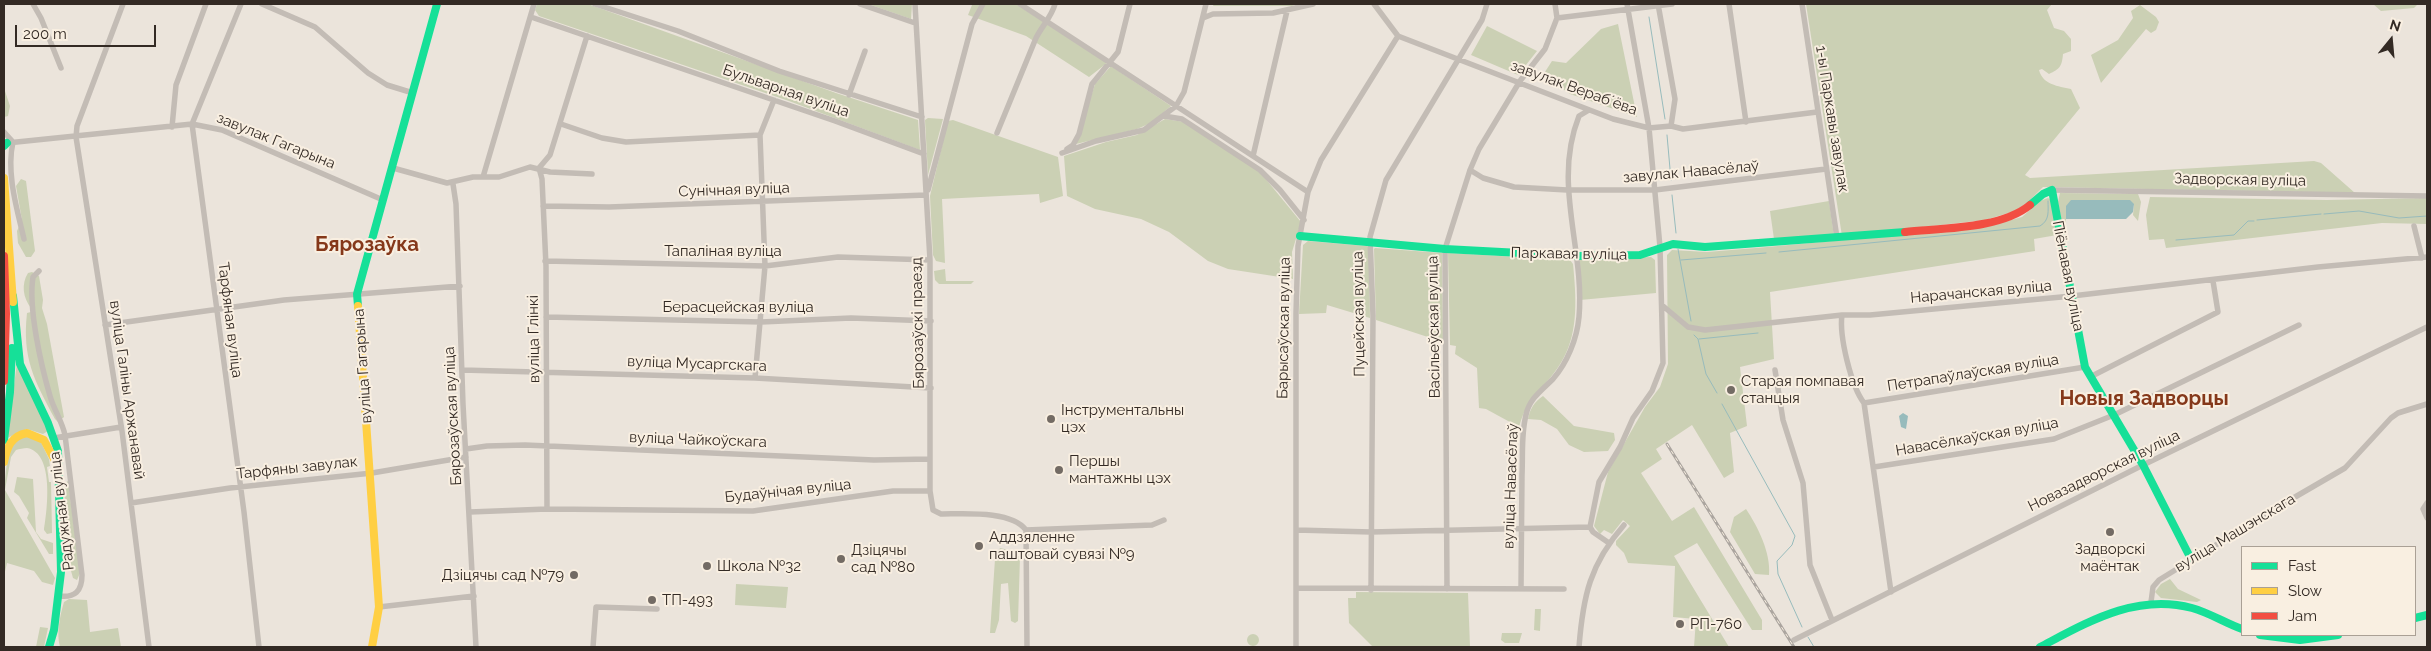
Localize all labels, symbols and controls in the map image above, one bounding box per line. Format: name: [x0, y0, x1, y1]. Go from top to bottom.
scale bar: [18, 15, 159, 47]
north arrow: [2366, 15, 2416, 65]
text: N: [2388, 16, 2403, 35]
text: 200 m: [23, 25, 67, 43]
street label: 1-ы Паркавы завулак: [1812, 44, 1852, 194]
street label: завулак Верабʼёва: [1508, 57, 1640, 119]
street label: Бульварная вуліца: [720, 61, 852, 121]
street label: завулак Гагарына: [214, 109, 338, 173]
street label: завулак Навасёлаў: [1622, 157, 1760, 187]
street label: Задворская вуліца: [2174, 170, 2306, 190]
street label: Сунічная вуліца: [678, 179, 790, 201]
street label: Піёнавая вуліца: [2048, 219, 2088, 333]
district label: Бярозаўка: [315, 233, 419, 257]
street label: Тапаліная вуліца: [664, 242, 782, 260]
street label: Паркавая вуліца: [1511, 244, 1627, 264]
street label: Пуцейская вуліца: [1349, 251, 1369, 377]
street label: Васільеўская вуліца: [1424, 256, 1444, 398]
street label: Бярозаўскі праезд: [908, 257, 928, 389]
street label: Барысаўская вуліца: [1274, 257, 1294, 399]
street label: Тарфяная вуліца: [214, 261, 246, 379]
street label: Нарачанская вуліца: [1910, 277, 2052, 307]
street label: вуліца Глінкі: [524, 295, 544, 383]
street label: Берасцейская вуліца: [662, 298, 814, 316]
street label: вуліца Галіны Аржанавай: [106, 299, 148, 481]
street label: вуліца Гагарына: [350, 308, 376, 424]
street label: Бярозаўская вуліца: [440, 346, 466, 486]
street label: Петрапаўлаўская вуліца: [1886, 351, 2060, 395]
street label: вуліца Мусаргскага: [627, 353, 767, 375]
place label: Старая помпавая станцыя: [1741, 372, 1864, 407]
marker: Старая помпавая станцыя: [1725, 384, 1737, 396]
district label: Новыя Задворцы: [2059, 387, 2229, 411]
place label: Інструментальны цэх: [1061, 401, 1184, 436]
marker: Інструментальны цэх: [1045, 413, 1057, 425]
street label: Навасёлкаўская вуліца: [1894, 414, 2060, 460]
street label: вуліца Навасёлаў: [1500, 423, 1522, 549]
street label: Новазадворская вуліца: [2025, 426, 2183, 516]
street label: вуліца Чайкоўскага: [629, 429, 767, 451]
street label: Радужная вуліца: [46, 451, 78, 571]
place label: Першы мантажны цэх: [1069, 452, 1171, 487]
street label: Тарфяны завулак: [236, 453, 358, 483]
marker: Першы мантажны цэх: [1053, 464, 1065, 476]
street label: Будаўнічая вуліца: [724, 475, 852, 507]
street label: вуліца Машэнскага: [2171, 490, 2299, 576]
marker: Задворскі маёнтак: [2104, 526, 2116, 538]
place label: Аддзяленне паштовай сувязі №9: [989, 528, 1135, 563]
marker: Аддзяленне паштовай сувязі №9: [973, 540, 985, 552]
place label: Задворскі маёнтак: [2075, 540, 2145, 575]
place label: Дзіцячы сад №80: [851, 541, 915, 576]
legend: [2241, 546, 2416, 636]
marker: Дзіцячы сад №80: [835, 553, 847, 565]
place label: Школа №32: [717, 557, 801, 575]
text: Fast: [2288, 557, 2316, 575]
marker: Школа №32: [701, 560, 713, 572]
place label: Дзіцячы сад №79: [442, 566, 564, 584]
marker: Дзіцячы сад №79: [568, 569, 580, 581]
text: Slow: [2288, 582, 2322, 600]
place label: ТП-493: [662, 591, 713, 609]
marker: ТП-493: [646, 594, 658, 606]
text: Jam: [2288, 607, 2317, 625]
place label: РП-760: [1690, 615, 1742, 633]
marker: РП-760: [1674, 618, 1686, 630]

